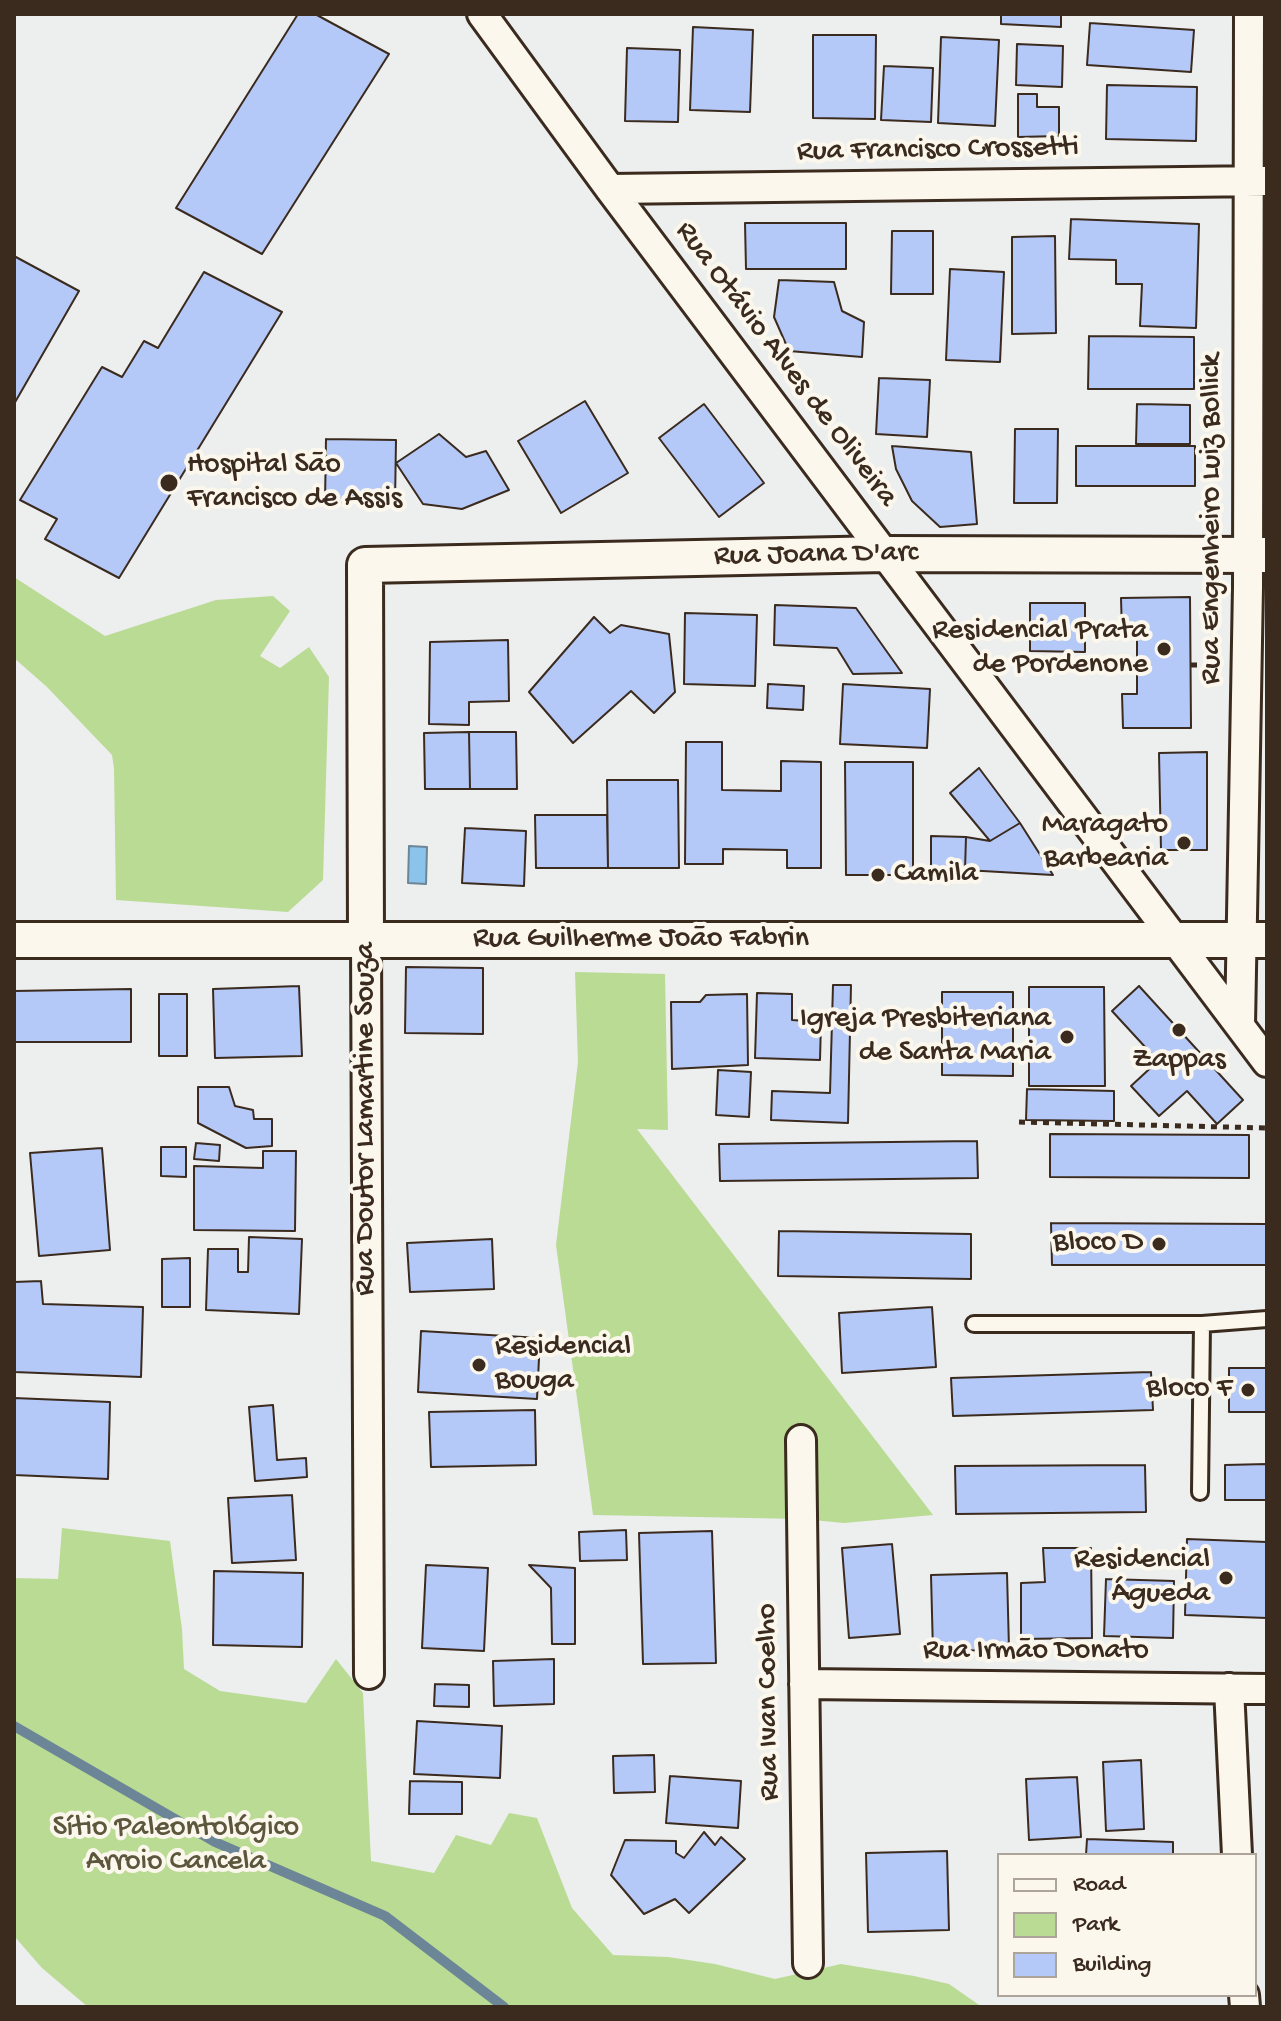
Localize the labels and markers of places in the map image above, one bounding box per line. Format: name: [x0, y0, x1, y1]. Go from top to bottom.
place label: Hospital São Francisco de Assis: [187, 448, 402, 518]
marker: Hospital São Francisco de Assis: [158, 472, 180, 494]
place label: Residencial Prata de Pordenone: [932, 614, 1148, 684]
marker: Residencial Prata de Pordenone: [1155, 640, 1173, 658]
place label: Maragato Barbearia: [1042, 808, 1168, 878]
marker: Maragato Barbearia: [1175, 834, 1193, 852]
place label: Camila: [894, 857, 978, 893]
marker: Camila: [869, 866, 887, 884]
place label: Igreja Presbiteriana de Santa Maria: [800, 1002, 1051, 1072]
marker: Zappas: [1170, 1021, 1188, 1039]
marker: Igreja Presbiteriana de Santa Maria: [1058, 1028, 1076, 1046]
place label: Zappas: [1132, 1043, 1226, 1079]
place label: Bloco D: [1053, 1226, 1143, 1262]
marker: Bloco D: [1150, 1235, 1168, 1253]
place label: Residencial Bouga: [495, 1330, 631, 1400]
marker: Residencial Bouga: [470, 1356, 488, 1374]
place label: Bloco F: [1146, 1372, 1232, 1408]
marker: Bloco F: [1239, 1381, 1257, 1399]
place label: Residencial Águeda: [1074, 1543, 1210, 1614]
marker: Residencial Águeda: [1217, 1569, 1235, 1587]

